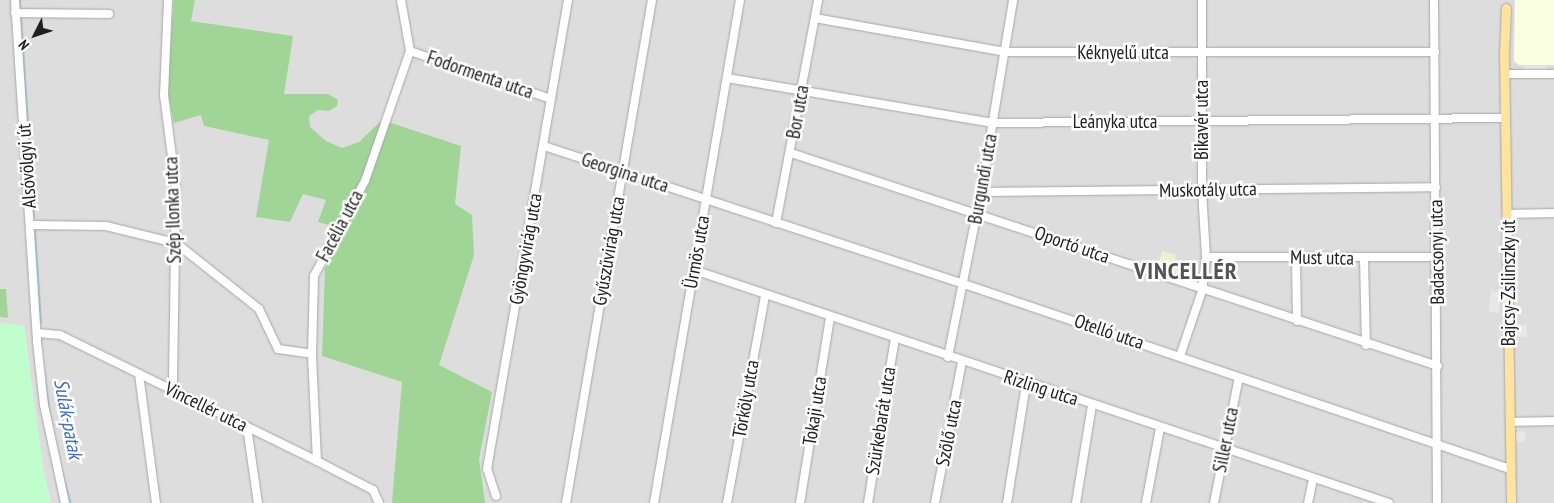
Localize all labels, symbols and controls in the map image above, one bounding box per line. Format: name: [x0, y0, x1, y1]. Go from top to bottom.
north arrow: [10, 10, 60, 60]
text: N: [14, 36, 33, 54]
street label: Kéknyelű utca: [1077, 42, 1169, 64]
street label: Fodormenta utca: [424, 46, 536, 104]
street label: Bikavér utca: [1191, 80, 1213, 160]
street label: Bor utca: [782, 83, 814, 141]
street label: Leányka utca: [1073, 111, 1157, 133]
street label: Alsóvölgyi út: [13, 123, 41, 209]
street label: Burgundi utca: [964, 132, 1002, 226]
street label: Georgina utca: [578, 148, 672, 198]
street label: Szép Ilonka utca: [160, 156, 186, 264]
street label: Muskotály utca: [1159, 178, 1257, 202]
street label: Facélia utca: [312, 186, 368, 266]
street label: Gyöngyvirág utca: [505, 191, 547, 307]
street label: Gyűszűvirág utca: [588, 195, 630, 307]
street label: Badacsonyi utca: [1425, 199, 1449, 305]
street label: Ürmös utca: [679, 214, 715, 290]
street label: Bajcsy-Zsilinszky út: [1498, 219, 1520, 347]
street label: Oportó utca: [1032, 222, 1112, 268]
street label: Must utca: [1290, 246, 1354, 270]
district label: VINCELLÉR: [1133, 257, 1239, 285]
street label: Otelló utca: [1071, 309, 1147, 355]
street label: Törköly utca: [728, 358, 764, 440]
street label: Szürkebarát utca: [861, 365, 901, 477]
street label: Rizling utca: [1001, 365, 1081, 411]
street label: Tokaji utca: [798, 375, 832, 447]
water label: Sulák-patak: [49, 377, 87, 461]
street label: Vincellér utca: [161, 377, 251, 437]
street label: Szőlő utca: [931, 398, 967, 468]
street label: Siller utca: [1209, 405, 1243, 475]

